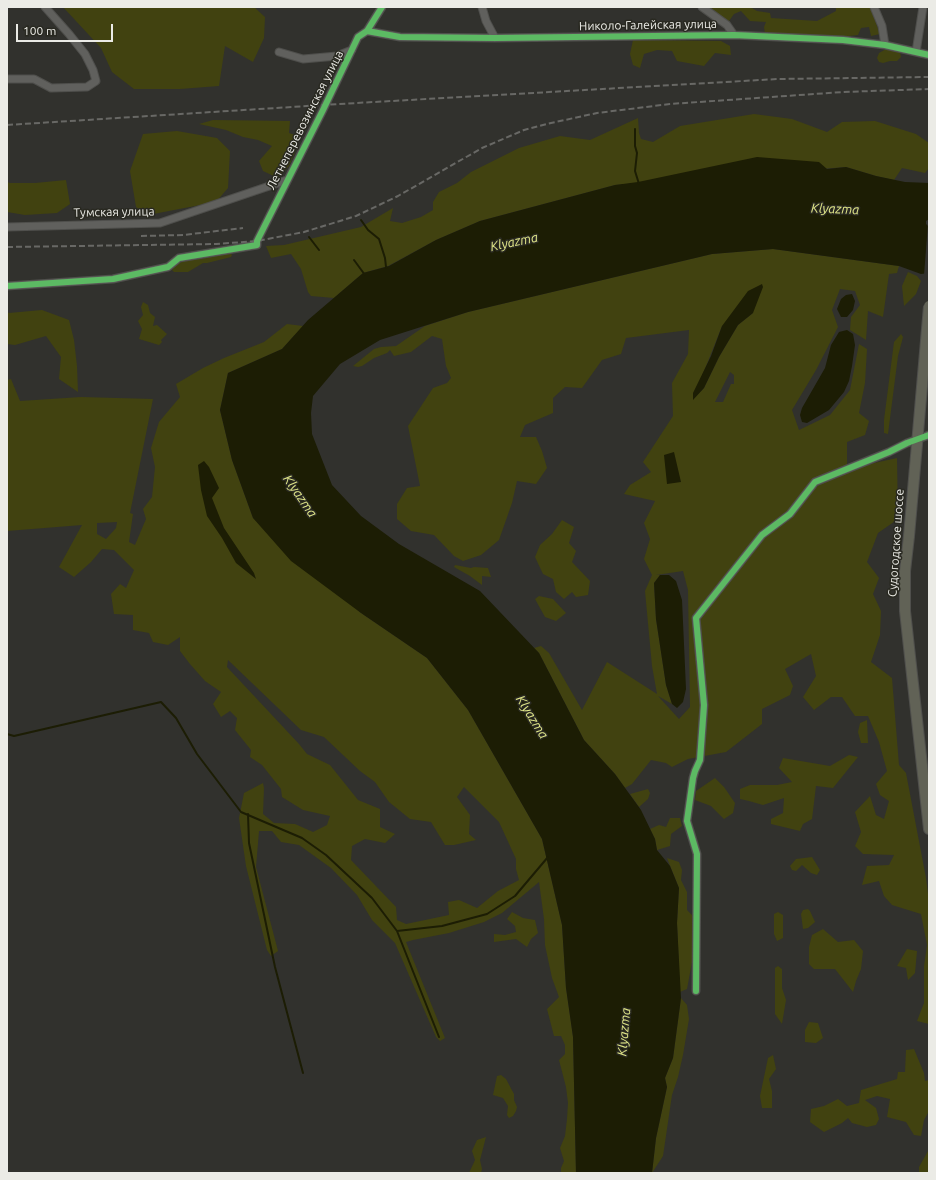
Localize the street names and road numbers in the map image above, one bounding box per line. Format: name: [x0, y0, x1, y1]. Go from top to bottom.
street label: Николо-Галейская улица: [579, 17, 717, 33]
street label: Летнеперевозинская улица: [264, 48, 346, 192]
street label: Тумская улица: [73, 204, 155, 220]
street label: Судогодское шоссе: [885, 488, 907, 598]

